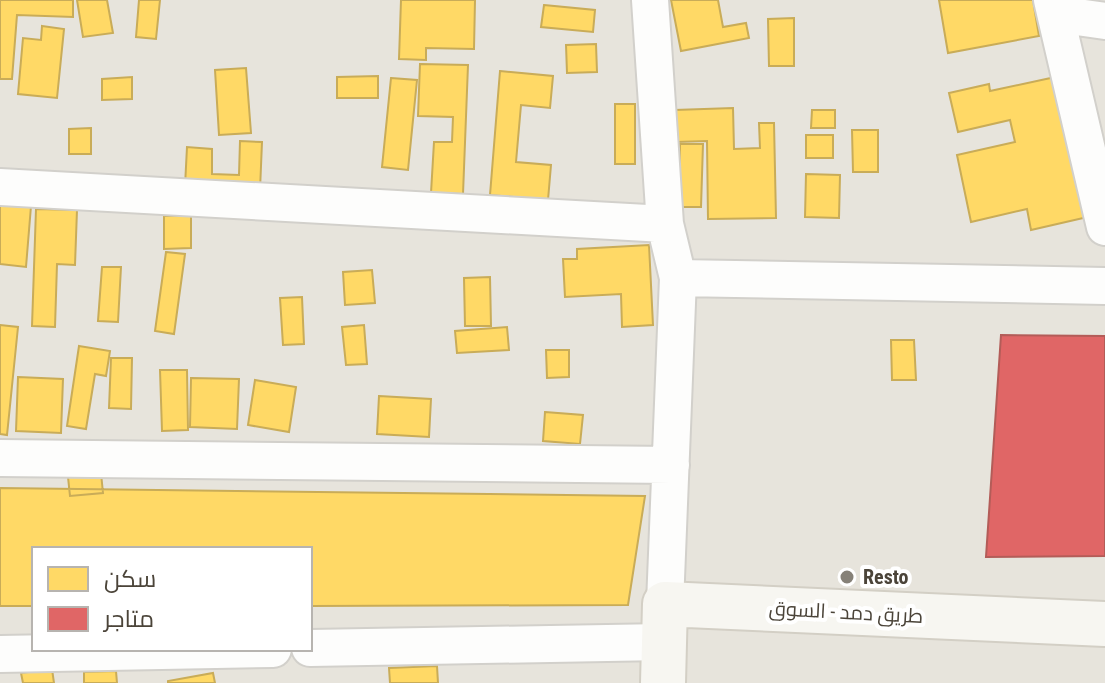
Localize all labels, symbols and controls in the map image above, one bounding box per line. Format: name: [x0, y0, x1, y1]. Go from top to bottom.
legend: [32, 547, 312, 651]
text: سكن: [104, 565, 156, 593]
place label: Resto: [863, 565, 909, 589]
marker: Resto: [838, 568, 856, 586]
street label: طريق دمد - السوق: [768, 596, 924, 629]
text: متاجر: [102, 605, 154, 633]

